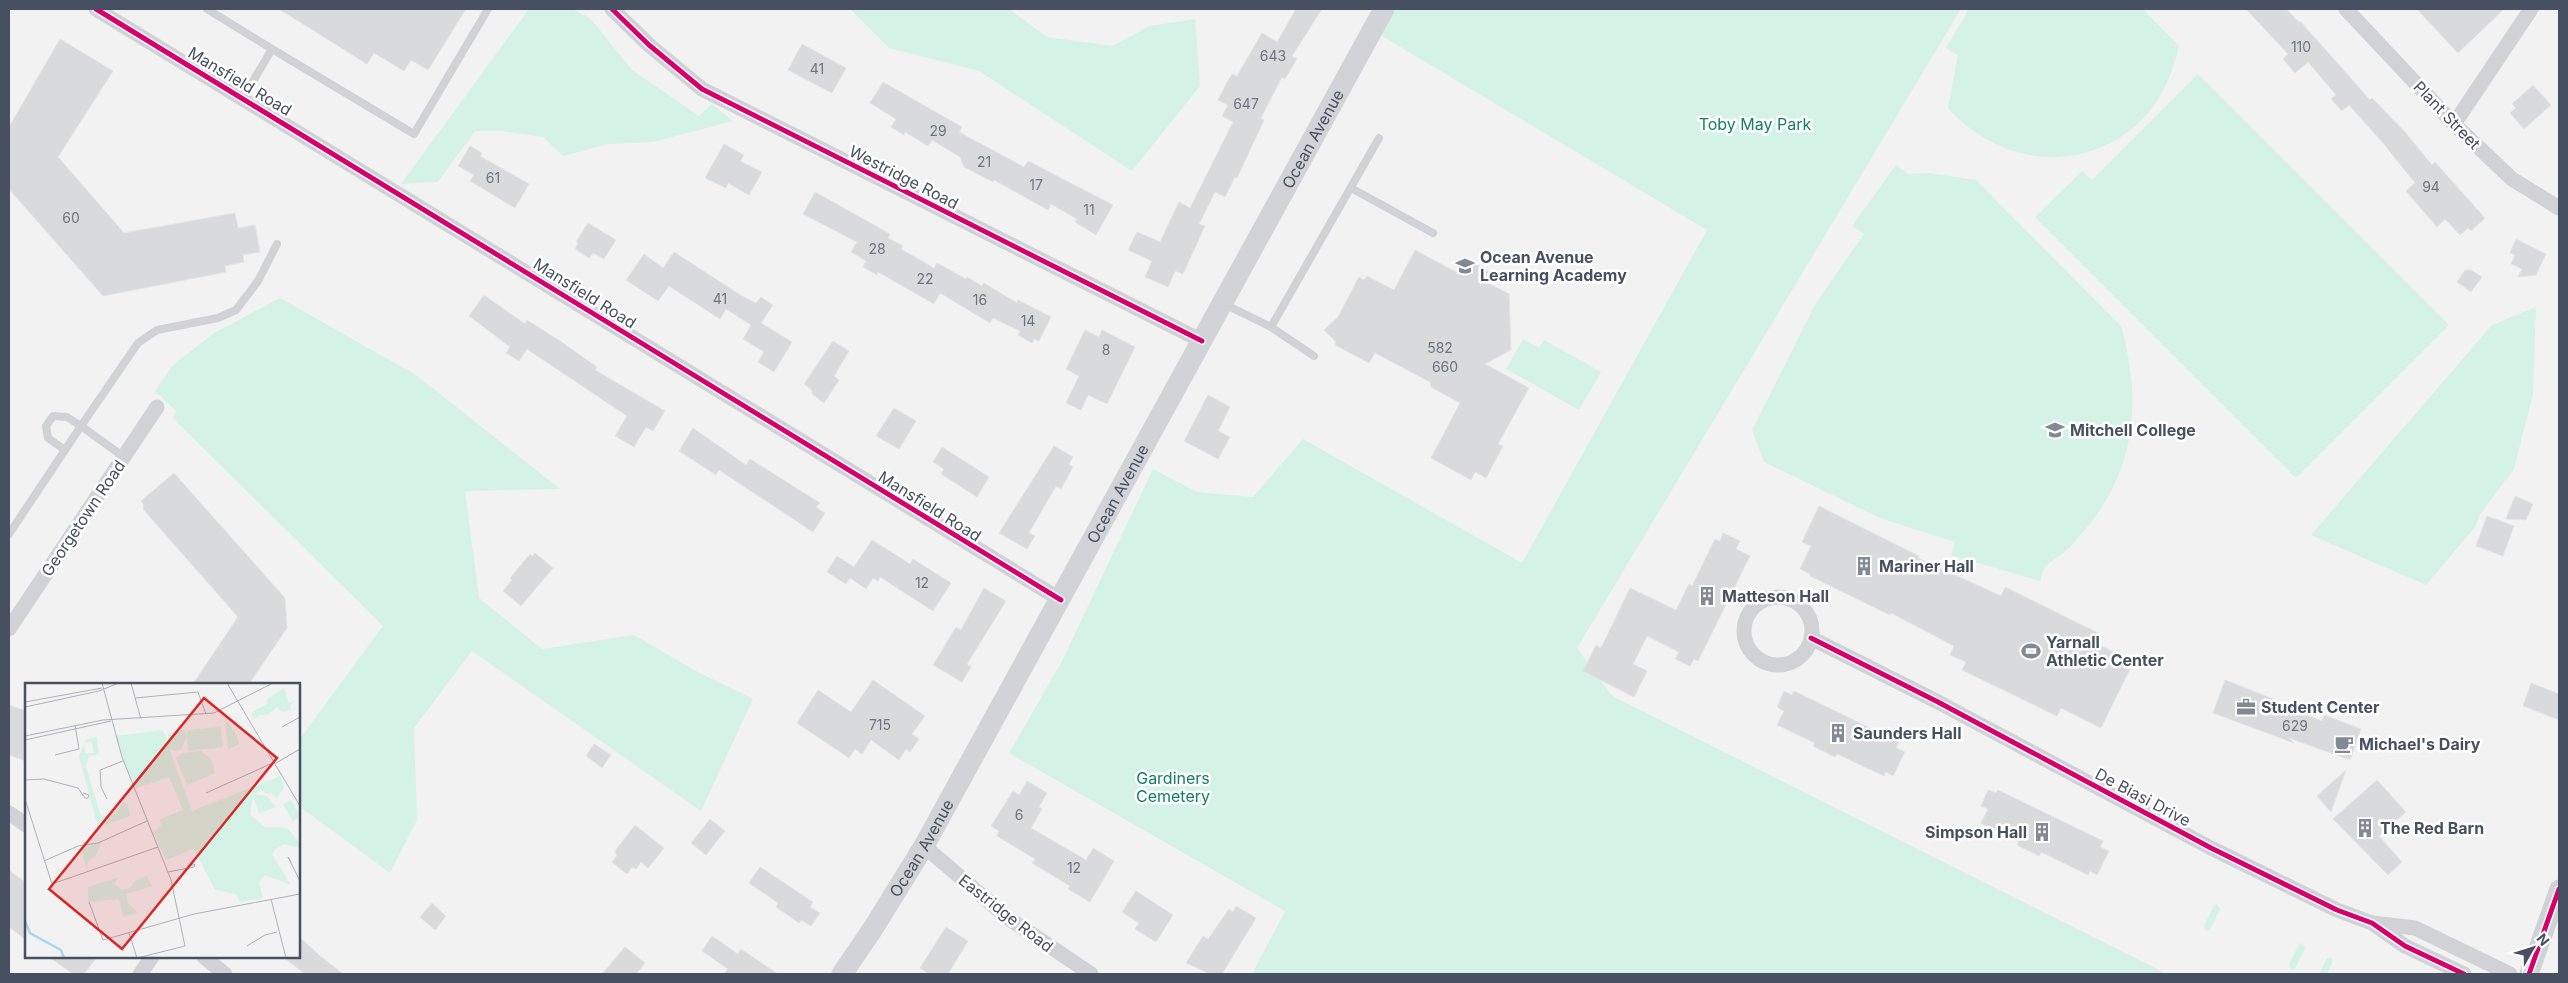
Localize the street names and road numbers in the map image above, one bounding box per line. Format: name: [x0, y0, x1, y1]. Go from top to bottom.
street label: Mansfield Road: [185, 42, 295, 120]
street label: Plant Street: [2409, 77, 2485, 153]
street label: Ocean Avenue: [1277, 86, 1348, 192]
street label: Westridge Road: [846, 141, 962, 213]
street label: Mansfield Road: [530, 253, 640, 333]
street label: Ocean Avenue: [1082, 441, 1153, 547]
street label: Georgetown Road: [37, 456, 129, 580]
street label: Mansfield Road: [875, 466, 985, 546]
street label: De Biasi Drive: [2092, 763, 2194, 831]
street label: Ocean Avenue: [885, 796, 958, 901]
street label: Eastridge Road: [955, 870, 1057, 956]

